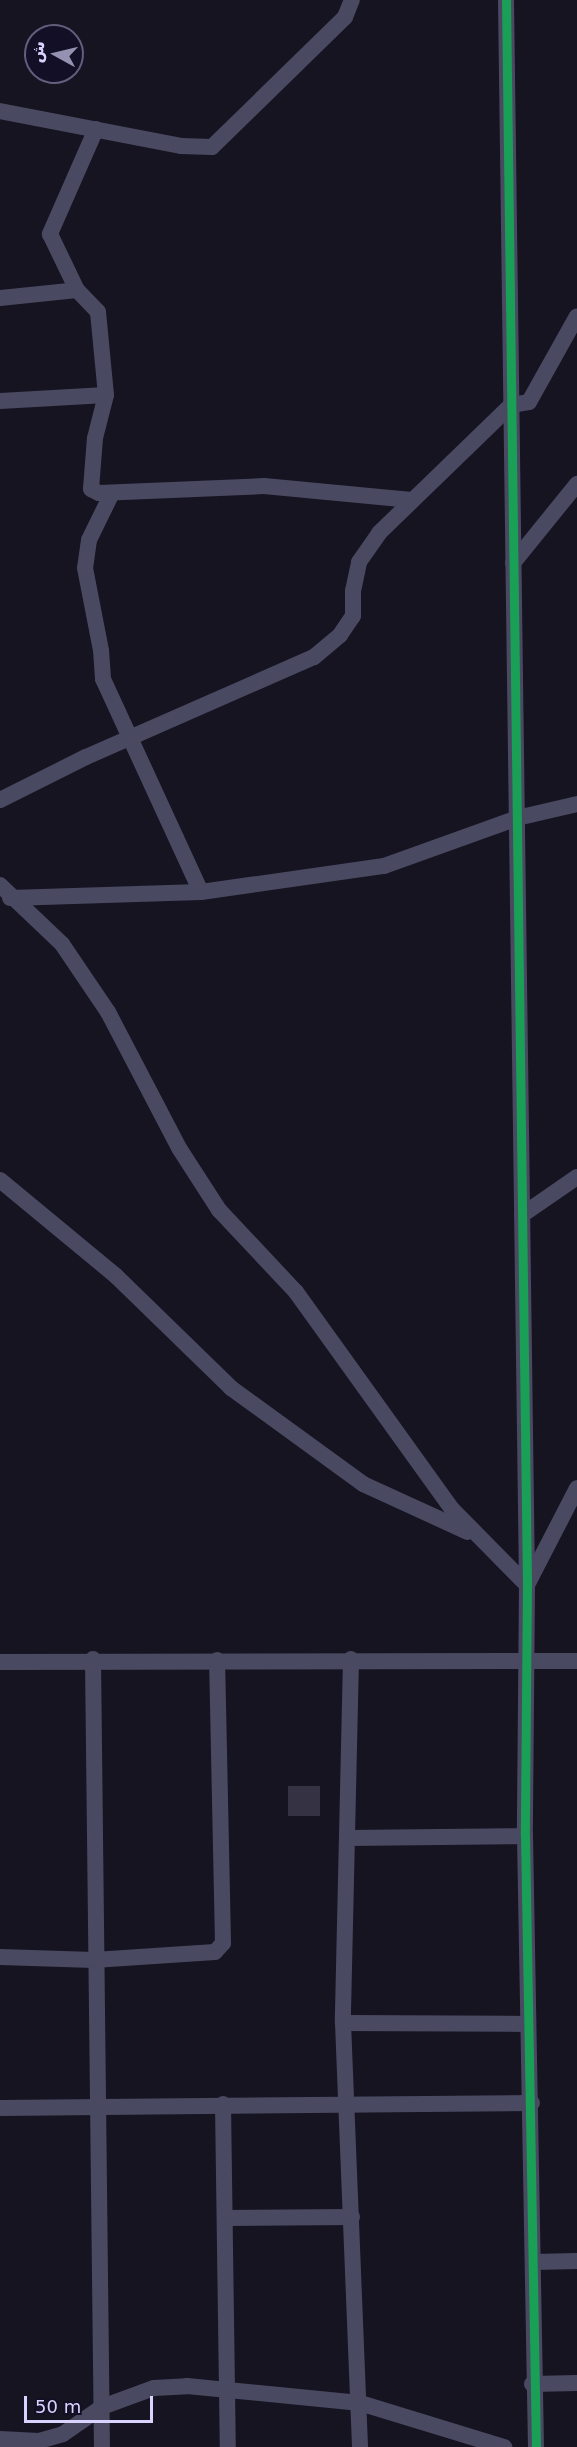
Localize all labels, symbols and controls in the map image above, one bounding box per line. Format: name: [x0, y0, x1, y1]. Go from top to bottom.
north arrow: [24, 24, 84, 84]
text: ش: [27, 39, 49, 64]
scale bar: [27, 2384, 156, 2422]
text: 50 m: [35, 2396, 81, 2417]

